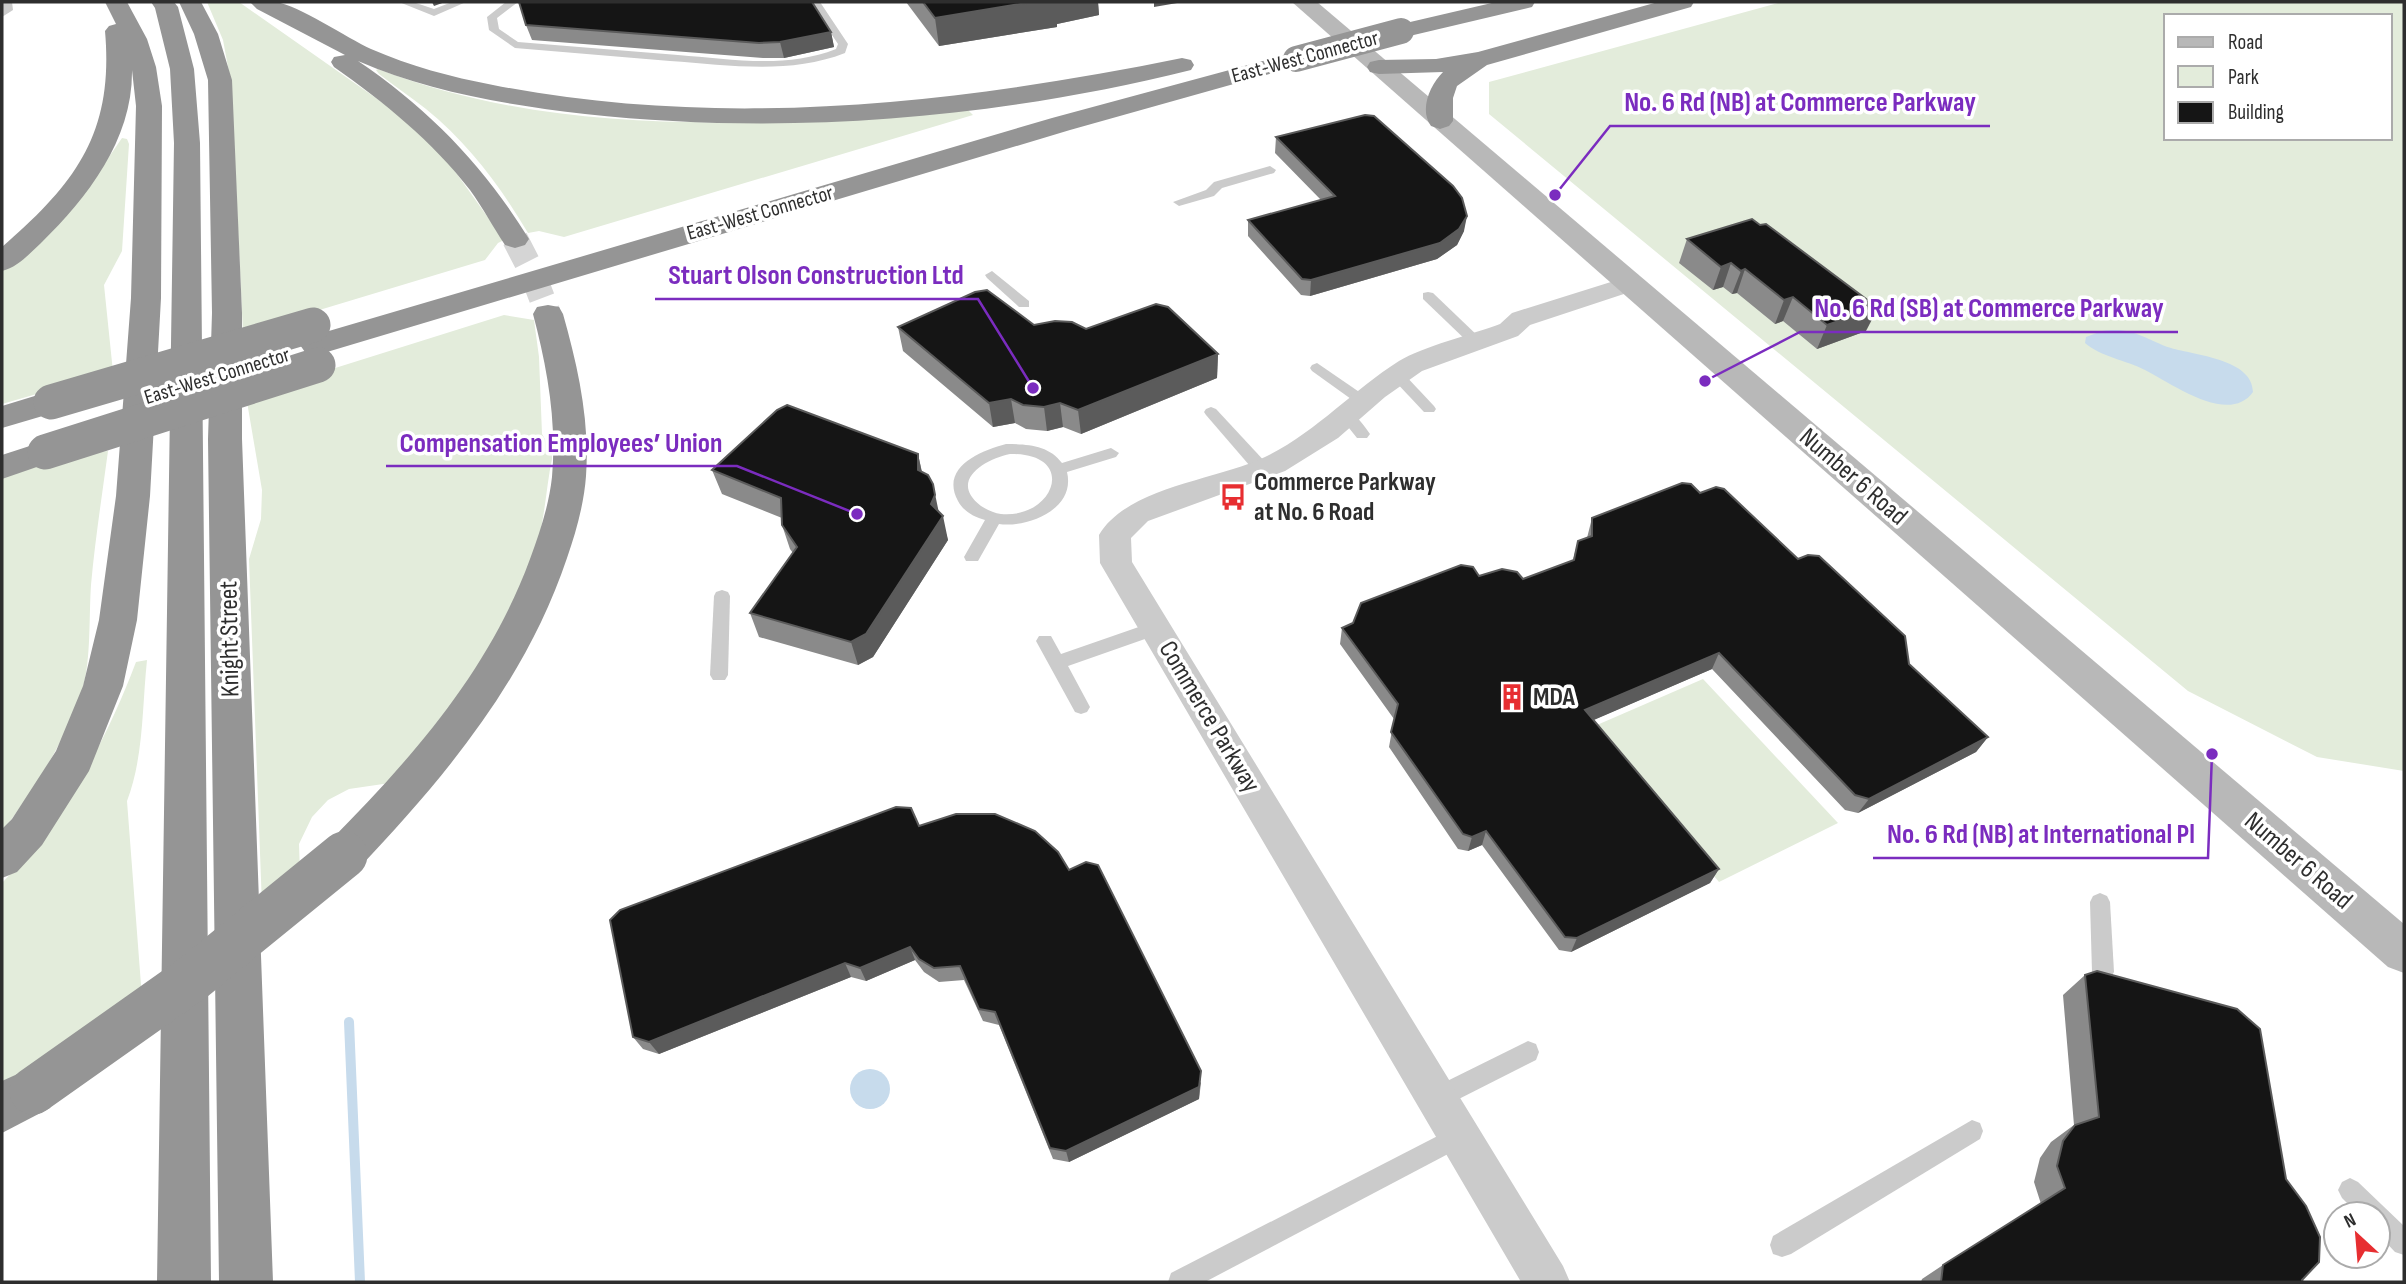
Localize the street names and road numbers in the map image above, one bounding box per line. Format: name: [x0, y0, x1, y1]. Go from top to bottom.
street label: East-West Connector: [1229, 25, 1381, 89]
street label: East-West Connector: [684, 180, 836, 246]
street label: East-West Connector: [141, 342, 293, 410]
street label: Number 6 Road: [1793, 422, 1913, 532]
street label: Knight Street: [213, 581, 247, 697]
street label: Commerce Parkway: [1152, 636, 1266, 798]
street label: Number 6 Road: [2238, 806, 2358, 916]

